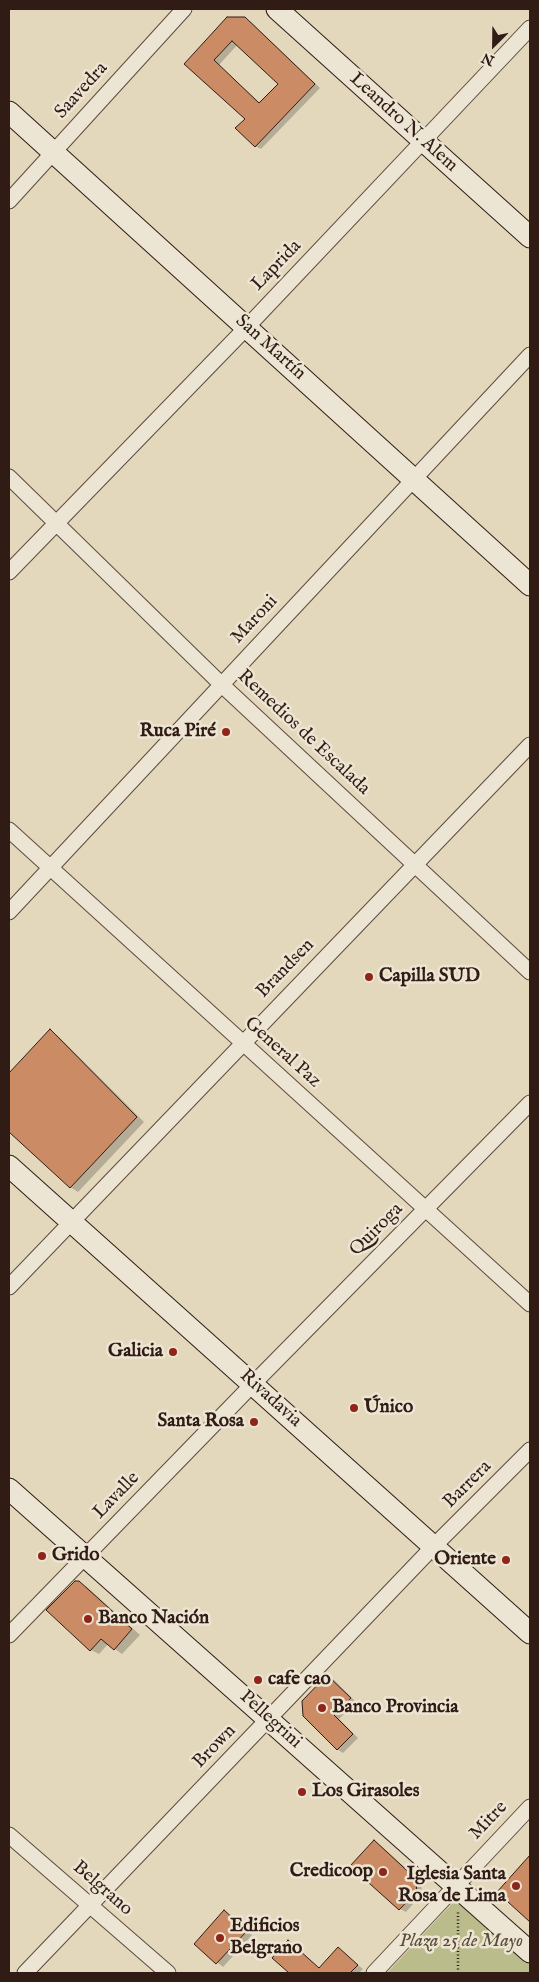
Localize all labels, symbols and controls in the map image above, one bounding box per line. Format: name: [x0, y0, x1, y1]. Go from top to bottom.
north arrow: [469, 20, 519, 70]
text: N: [479, 48, 497, 69]
street label: Saavedra: [51, 58, 113, 124]
street label: Leandro N. Alem: [344, 68, 462, 178]
street label: Laprida: [247, 236, 307, 296]
street label: San Martín: [230, 310, 310, 386]
street label: Maroni: [227, 591, 283, 649]
street label: Remedios de Escalada: [232, 665, 374, 801]
place label: Ruca Piré: [140, 721, 216, 743]
marker: Ruca Piré: [220, 726, 232, 738]
street label: Brandsen: [252, 935, 320, 1003]
place label: Capilla SUD: [379, 966, 480, 988]
marker: Capilla SUD: [363, 971, 375, 983]
street label: General Paz: [239, 1013, 325, 1093]
street label: Quiroga: [346, 1199, 408, 1261]
place label: Galicia: [108, 1341, 163, 1363]
marker: Galicia: [167, 1346, 179, 1358]
street label: Rivadavia: [234, 1365, 306, 1433]
place label: Único: [364, 1397, 413, 1419]
marker: Único: [348, 1402, 360, 1414]
place label: Santa Rosa: [158, 1411, 244, 1433]
marker: Santa Rosa: [248, 1416, 260, 1428]
street label: Barrera: [439, 1456, 497, 1514]
street label: Lavalle: [89, 1468, 145, 1524]
place label: Grido: [52, 1545, 99, 1567]
place label: Oriente: [434, 1549, 496, 1571]
marker: Grido: [36, 1550, 48, 1562]
marker: Oriente: [500, 1554, 512, 1566]
place label: Banco Nación: [98, 1608, 209, 1630]
marker: Banco Nación: [82, 1613, 94, 1625]
place label: cafe cao: [268, 1669, 331, 1691]
marker: cafe cao: [252, 1674, 264, 1686]
street label: Pellegrini: [234, 1686, 306, 1754]
place label: Banco Provincia: [332, 1697, 459, 1719]
marker: Banco Provincia: [316, 1702, 328, 1714]
street label: Brown: [189, 1720, 241, 1774]
place label: Los Girasoles: [312, 1781, 419, 1803]
marker: Los Girasoles: [296, 1786, 308, 1798]
street label: Mitre: [465, 1797, 513, 1845]
street label: Belgrano: [67, 1857, 137, 1921]
place label: Credicoop: [290, 1861, 373, 1883]
place label: Iglesia Santa Rosa de Lima: [398, 1864, 506, 1908]
marker: Credicoop: [377, 1866, 389, 1878]
marker: Iglesia Santa Rosa de Lima: [510, 1880, 522, 1892]
place label: Edificios Belgrano: [230, 1916, 302, 1960]
park label: Plaza 25 de Mayo: [399, 1931, 523, 1953]
marker: Edificios Belgrano: [214, 1932, 226, 1944]

